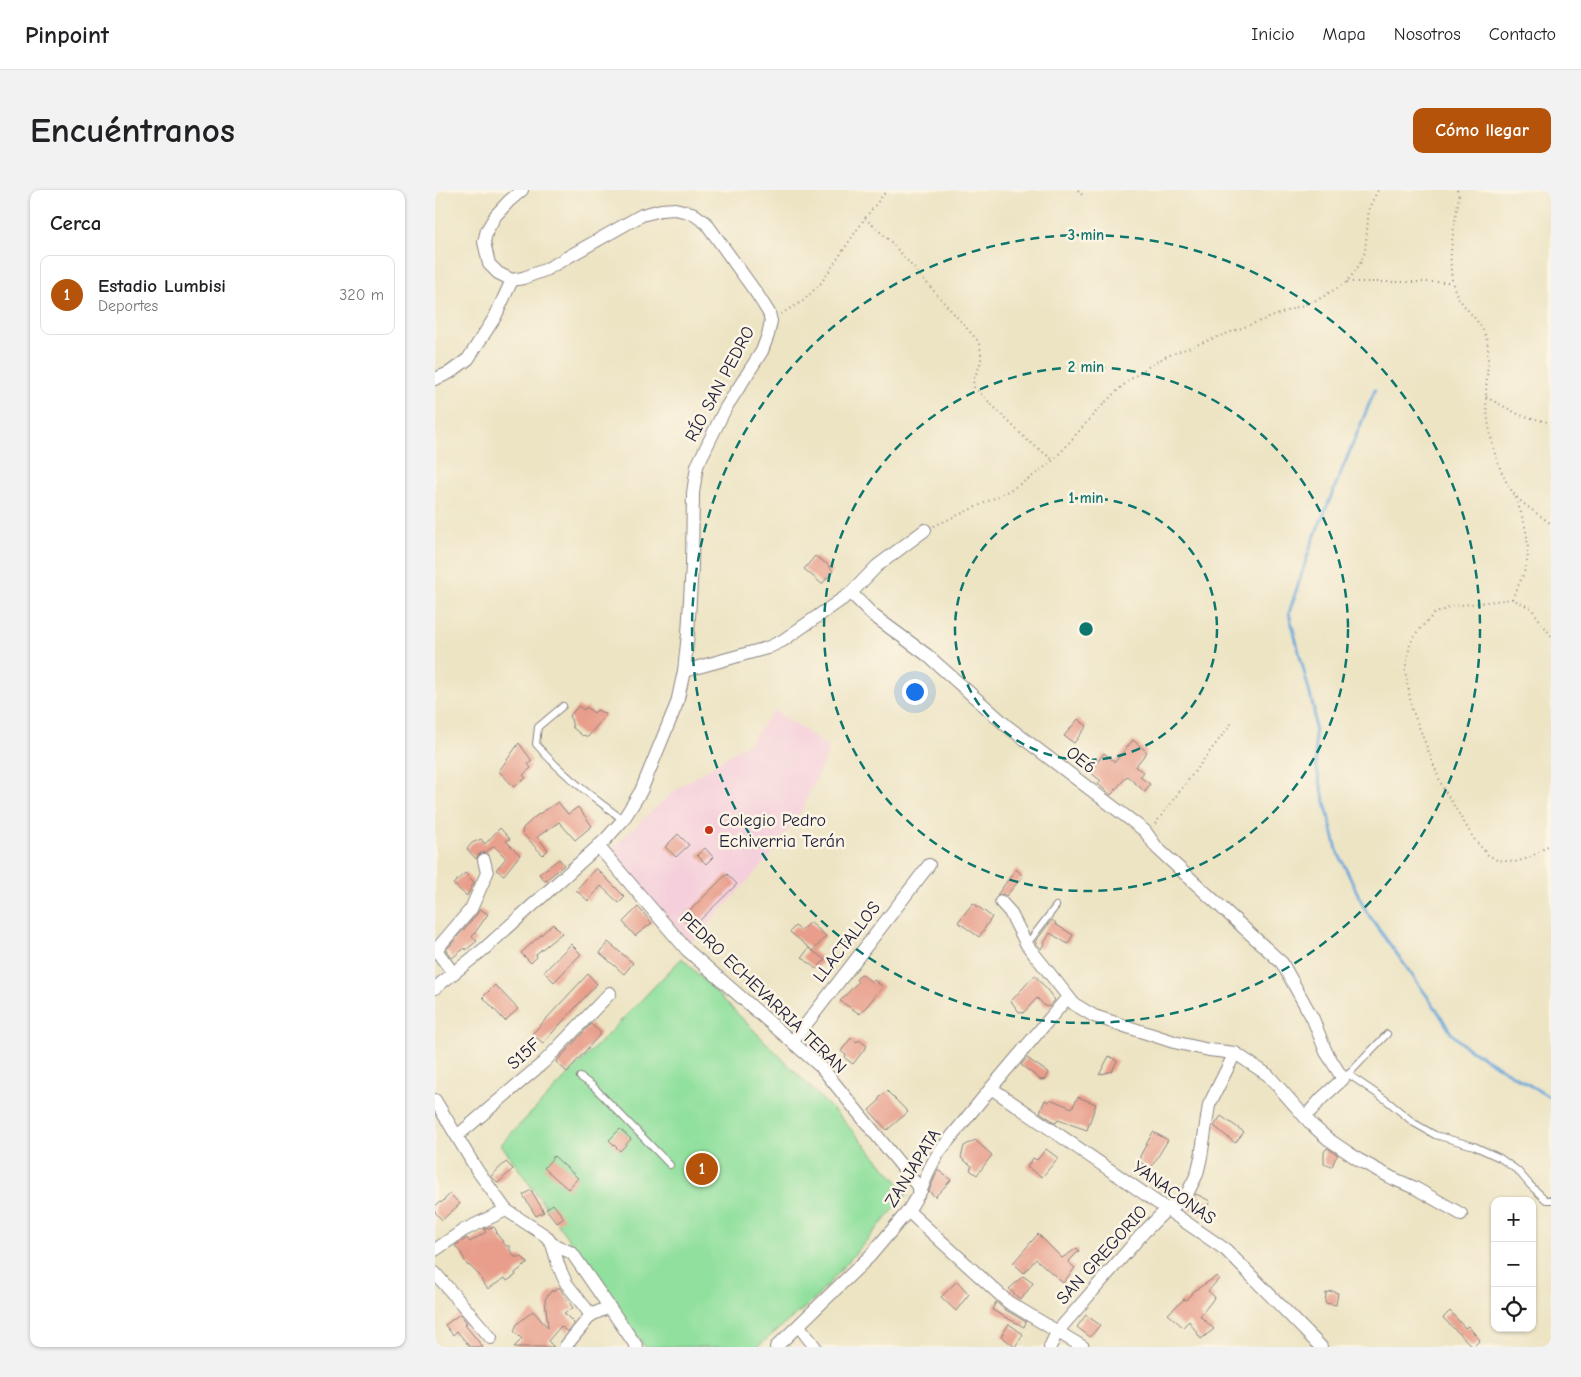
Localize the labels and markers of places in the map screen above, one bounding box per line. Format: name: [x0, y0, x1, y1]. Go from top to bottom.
centre of rings: [1077, 620, 1095, 638]
place label: Colegio Pedro Echiverria Terán: [719, 810, 845, 852]
marker: Colegio Pedro Echiverria Terán: [703, 824, 715, 836]
pin: 1: [686, 1150, 718, 1188]

